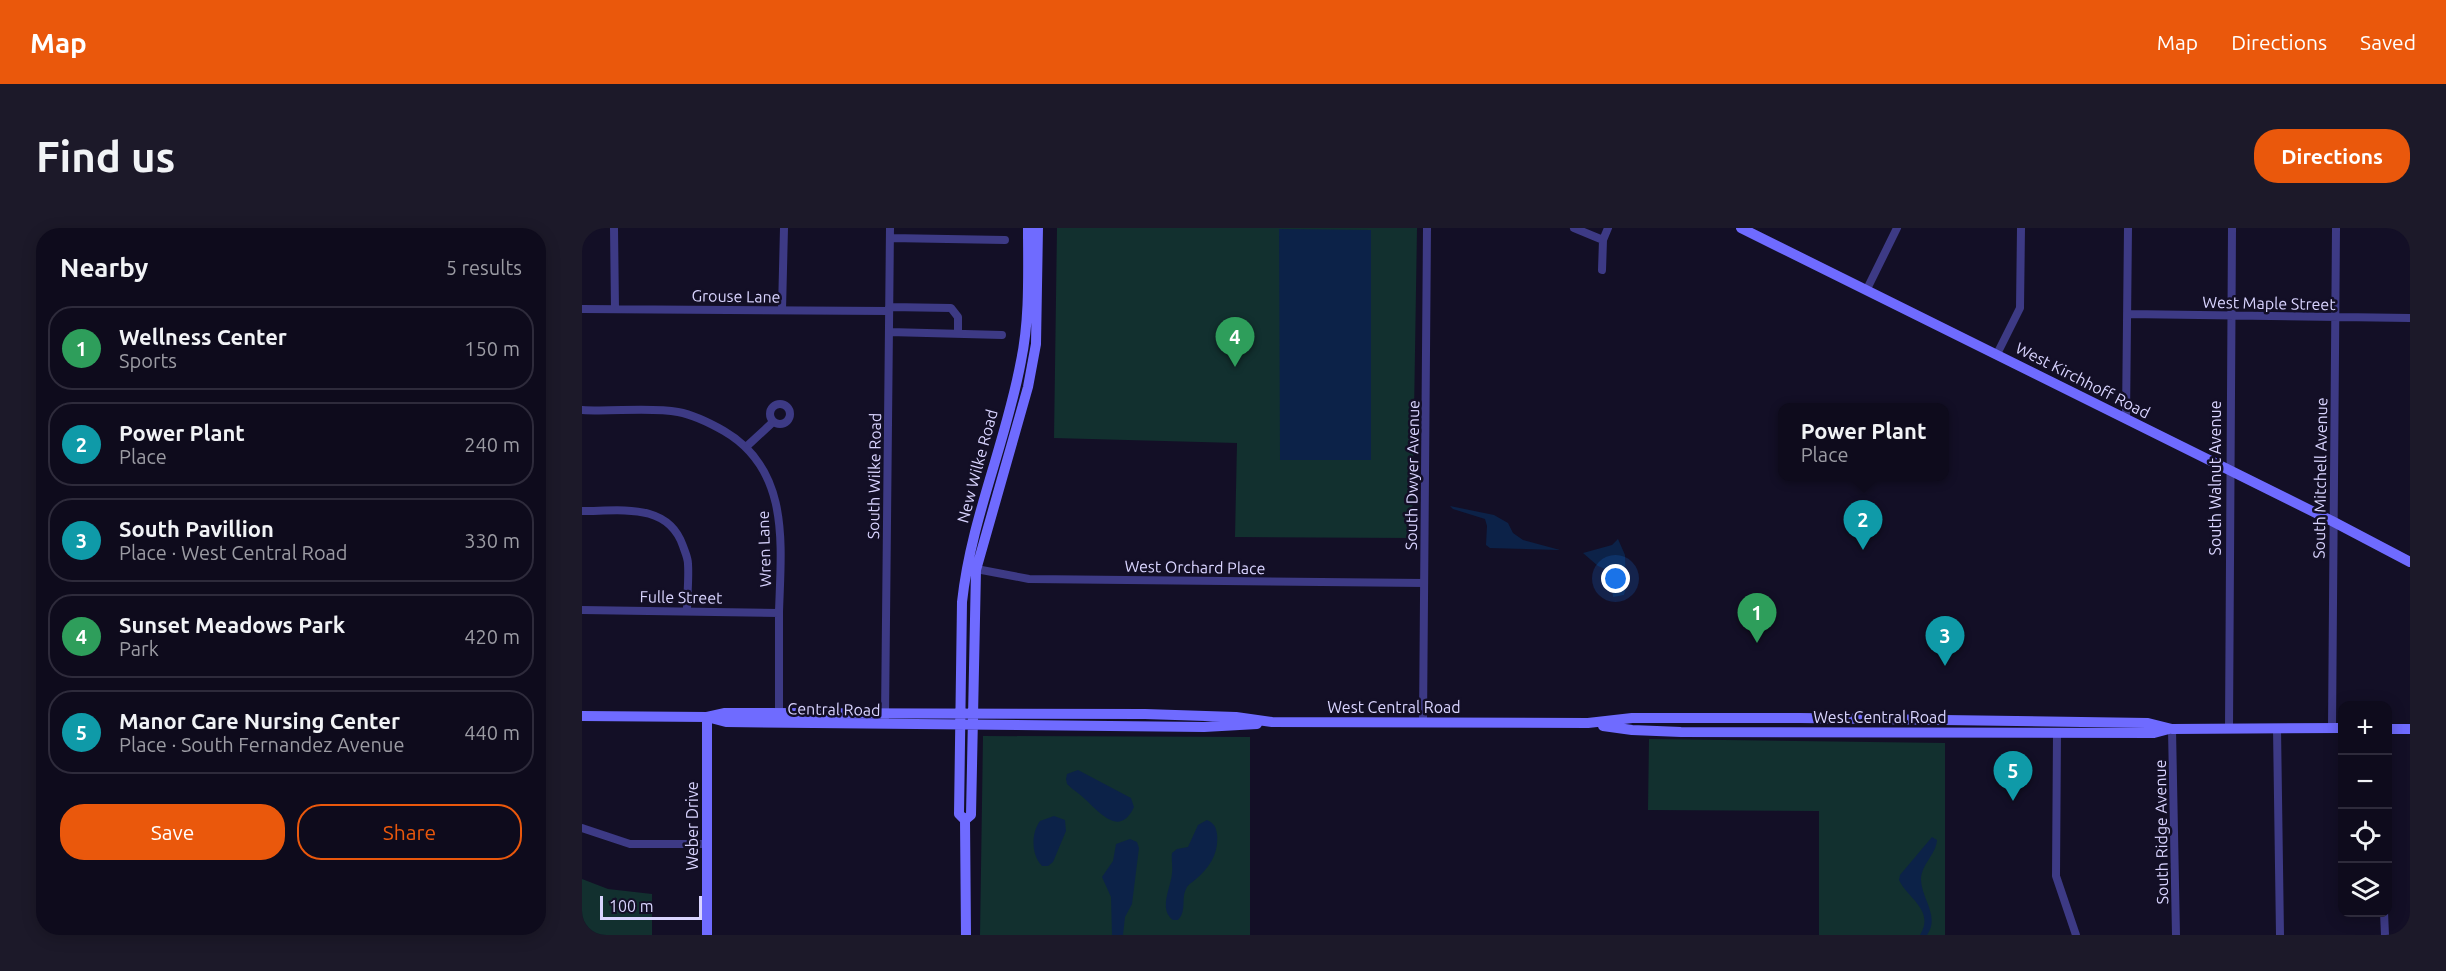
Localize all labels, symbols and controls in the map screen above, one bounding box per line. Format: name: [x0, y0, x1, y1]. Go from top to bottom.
text: Map: [30, 27, 87, 58]
text: Map: [2157, 30, 2198, 54]
text: Directions: [2231, 30, 2327, 54]
text: Saved: [2360, 30, 2416, 54]
button: Directions: [2254, 129, 2410, 183]
text: Find us: [36, 133, 175, 180]
text: Nearby: [60, 253, 148, 282]
text: 5 results: [446, 256, 522, 279]
street label: Grouse Lane: [691, 286, 781, 306]
street label: West Maple Street: [2202, 293, 2336, 313]
pin: 4: [1216, 318, 1254, 367]
text: Wellness Center: [119, 324, 287, 349]
text: 1: [76, 337, 87, 360]
text: 150 m: [464, 337, 520, 360]
street label: West Kirchhoff Road: [2013, 338, 2153, 422]
text: Sports: [119, 349, 177, 372]
street label: South Mitchell Avenue: [2310, 397, 2330, 559]
street label: South Dwyer Avenue: [1402, 400, 1422, 550]
street label: South Walnut Avenue: [2206, 401, 2224, 556]
popup: [1778, 403, 1949, 481]
street label: New Wilke Road: [953, 407, 1001, 525]
street label: South Wilke Road: [864, 413, 884, 539]
text: Power Plant: [1801, 418, 1926, 443]
text: Power Plant: [119, 420, 245, 445]
text: 2: [76, 433, 87, 456]
text: 240 m: [464, 433, 520, 456]
text: Place: [1801, 443, 1848, 466]
text: Place: [119, 445, 167, 468]
pin: 2: [1844, 500, 1882, 550]
street label: Wren Lane: [754, 510, 774, 588]
text: South Pavillion: [119, 516, 274, 541]
text: 3: [76, 529, 87, 552]
text: 330 m: [464, 529, 520, 552]
text: Place · West Central Road: [119, 541, 348, 564]
street label: West Orchard Place: [1124, 557, 1266, 577]
your location: [1601, 564, 1630, 593]
street label: Fulle Street: [639, 587, 723, 607]
pin: 1: [1738, 594, 1776, 643]
text: Sunset Meadows Park: [119, 612, 345, 637]
pin: 3: [1926, 616, 1964, 666]
text: 4: [76, 625, 87, 648]
text: 420 m: [464, 625, 520, 648]
text: Park: [119, 637, 159, 660]
street label: West Central Road: [1327, 698, 1461, 716]
street label: Central Road: [787, 699, 881, 719]
map controls: [2338, 701, 2392, 917]
button: +: [2338, 701, 2392, 755]
text: Manor Care Nursing Center: [119, 708, 400, 733]
street label: West Central Road: [1813, 708, 1947, 726]
text: 5: [76, 721, 87, 744]
text: 440 m: [464, 721, 520, 744]
text: Place · South Fernandez Avenue: [119, 733, 404, 756]
pin: 5: [1994, 752, 2032, 801]
button: −: [2338, 755, 2392, 809]
street label: South Ridge Avenue: [2151, 759, 2171, 905]
street label: Weber Drive: [683, 781, 701, 871]
button: Save: [60, 804, 285, 860]
button: Share: [297, 804, 522, 860]
button: locate: [2338, 809, 2392, 863]
button: layers: [2338, 863, 2392, 917]
scale bar: [600, 893, 702, 920]
text: 100 m: [609, 897, 654, 915]

